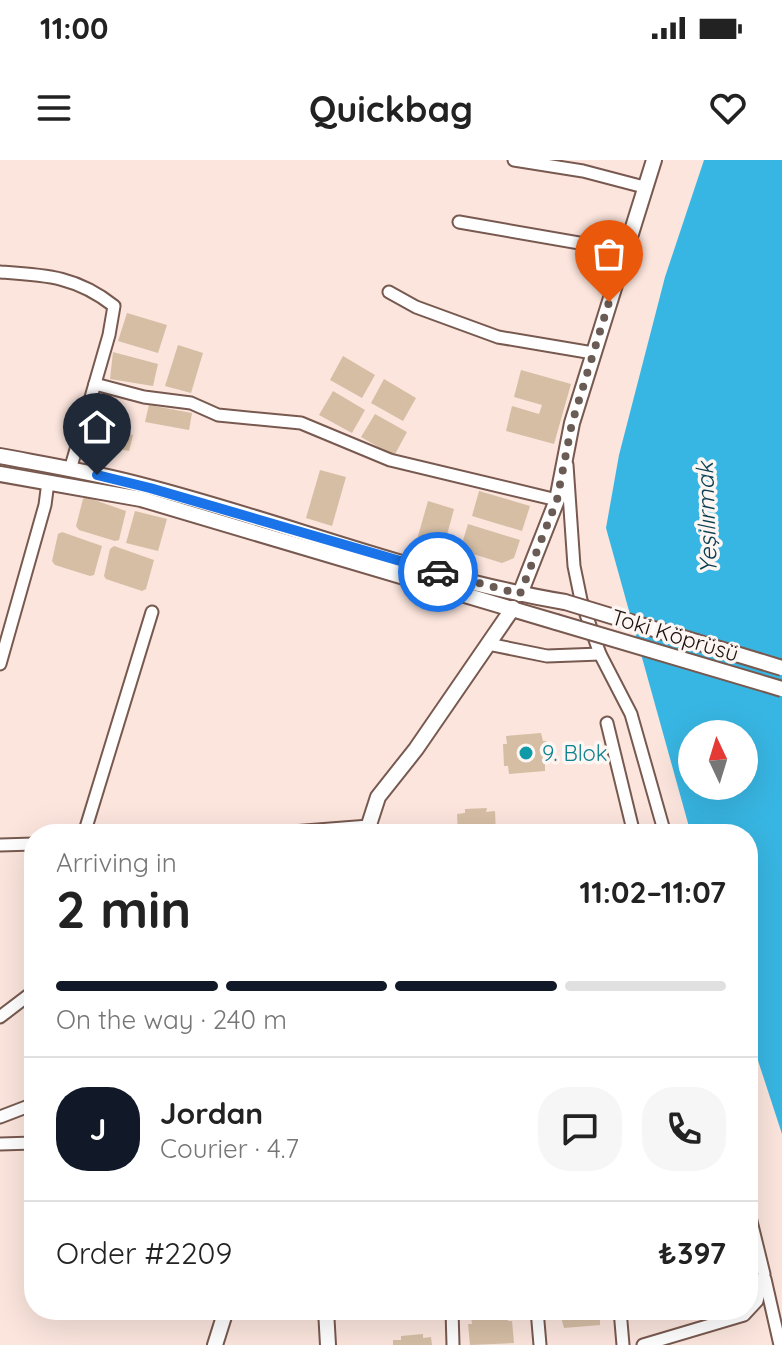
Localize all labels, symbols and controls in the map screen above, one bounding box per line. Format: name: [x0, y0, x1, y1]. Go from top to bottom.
text: 11:00: [40, 9, 108, 47]
icon: menu: [32, 86, 76, 130]
text: Quickbag: [309, 86, 473, 131]
icon: heart: [706, 86, 750, 130]
pin: [575, 220, 643, 302]
icon: bag: [587, 232, 631, 276]
pin: [63, 393, 131, 475]
icon: home: [75, 405, 119, 449]
water label: Yeşilırmak: [689, 460, 723, 574]
courier: [398, 532, 478, 612]
icon: car: [416, 550, 460, 594]
street label: Toki Köprüsü: [608, 602, 742, 668]
north arrow: [678, 720, 758, 800]
map controls: [678, 720, 758, 800]
place label: 9. Blok: [542, 739, 608, 767]
marker: 9. Blok: [517, 744, 535, 762]
text: Arriving in: [56, 846, 177, 879]
text: 11:02–11:07: [579, 873, 726, 911]
text: 2 min: [56, 876, 191, 941]
text: On the way · 240 m: [56, 1003, 287, 1036]
button: chat: [538, 1087, 622, 1171]
button: phone: [642, 1087, 726, 1171]
text: Jordan: [160, 1094, 263, 1132]
text: J: [90, 1110, 106, 1148]
text: Courier · 4.7: [160, 1132, 299, 1165]
text: Order #2209: [56, 1234, 232, 1272]
text: ₺397: [658, 1234, 726, 1272]

